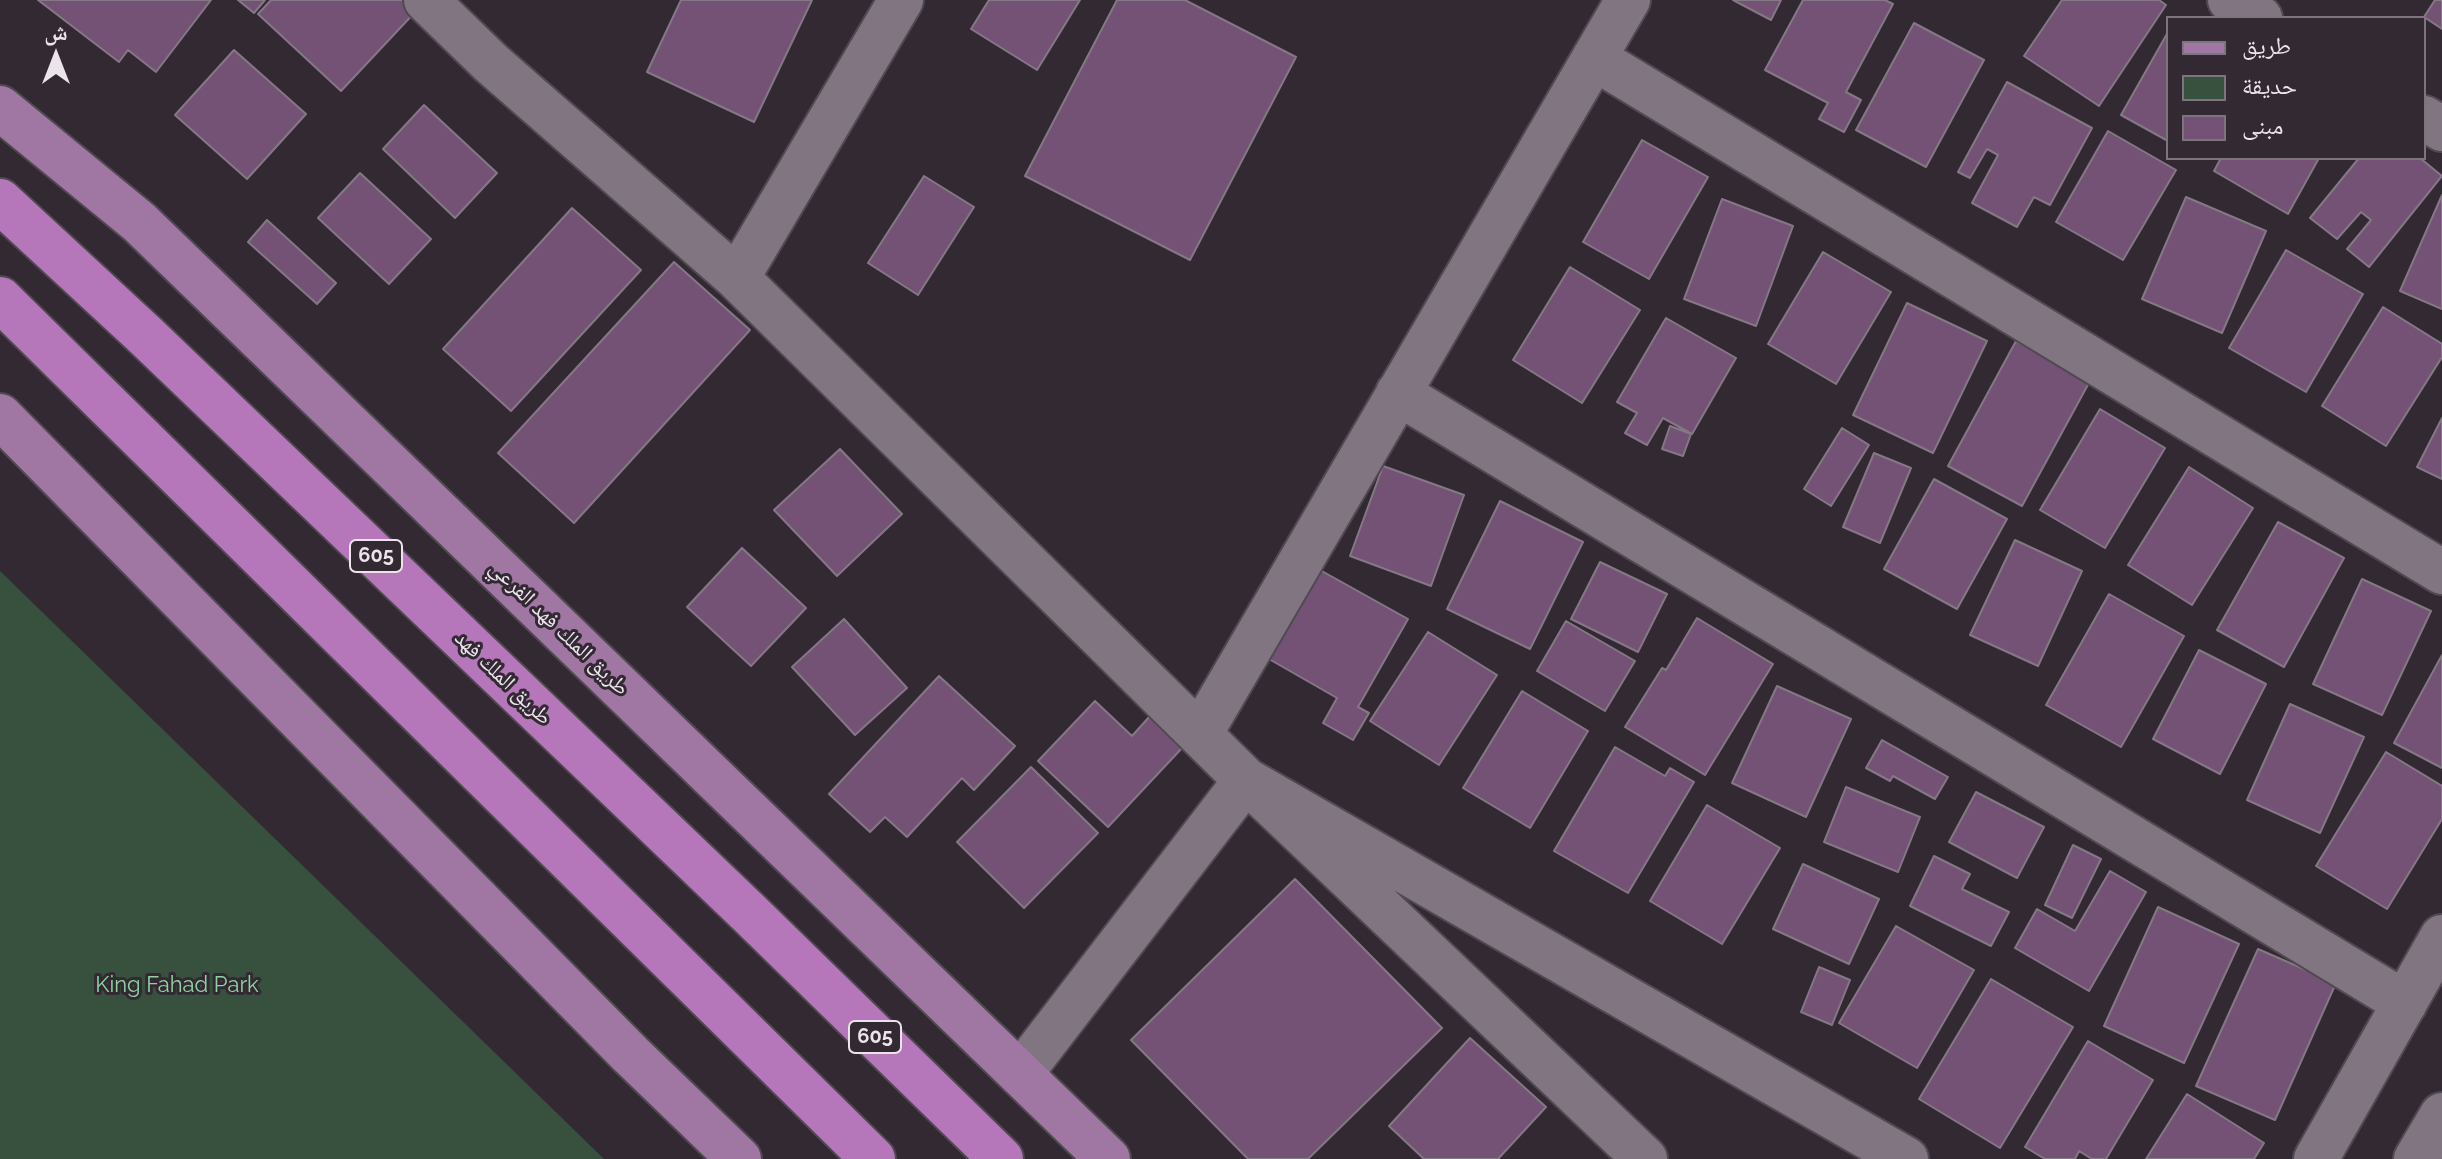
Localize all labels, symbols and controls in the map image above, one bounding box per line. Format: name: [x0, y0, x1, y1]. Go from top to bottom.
north arrow: [16, 16, 96, 96]
legend: [2166, 16, 2426, 160]
text: ش: [44, 19, 68, 45]
text: طريق: [2242, 31, 2291, 60]
text: حديقة: [2242, 71, 2297, 100]
text: مبنى: [2242, 111, 2283, 140]
road number: 605: [350, 540, 402, 572]
street label: طريق الملك فهد الفرعي: [484, 555, 634, 701]
street label: طريق الملك فهد: [449, 625, 557, 731]
park label: King Fahad Park: [95, 972, 259, 998]
road number: 605: [849, 1021, 901, 1053]

